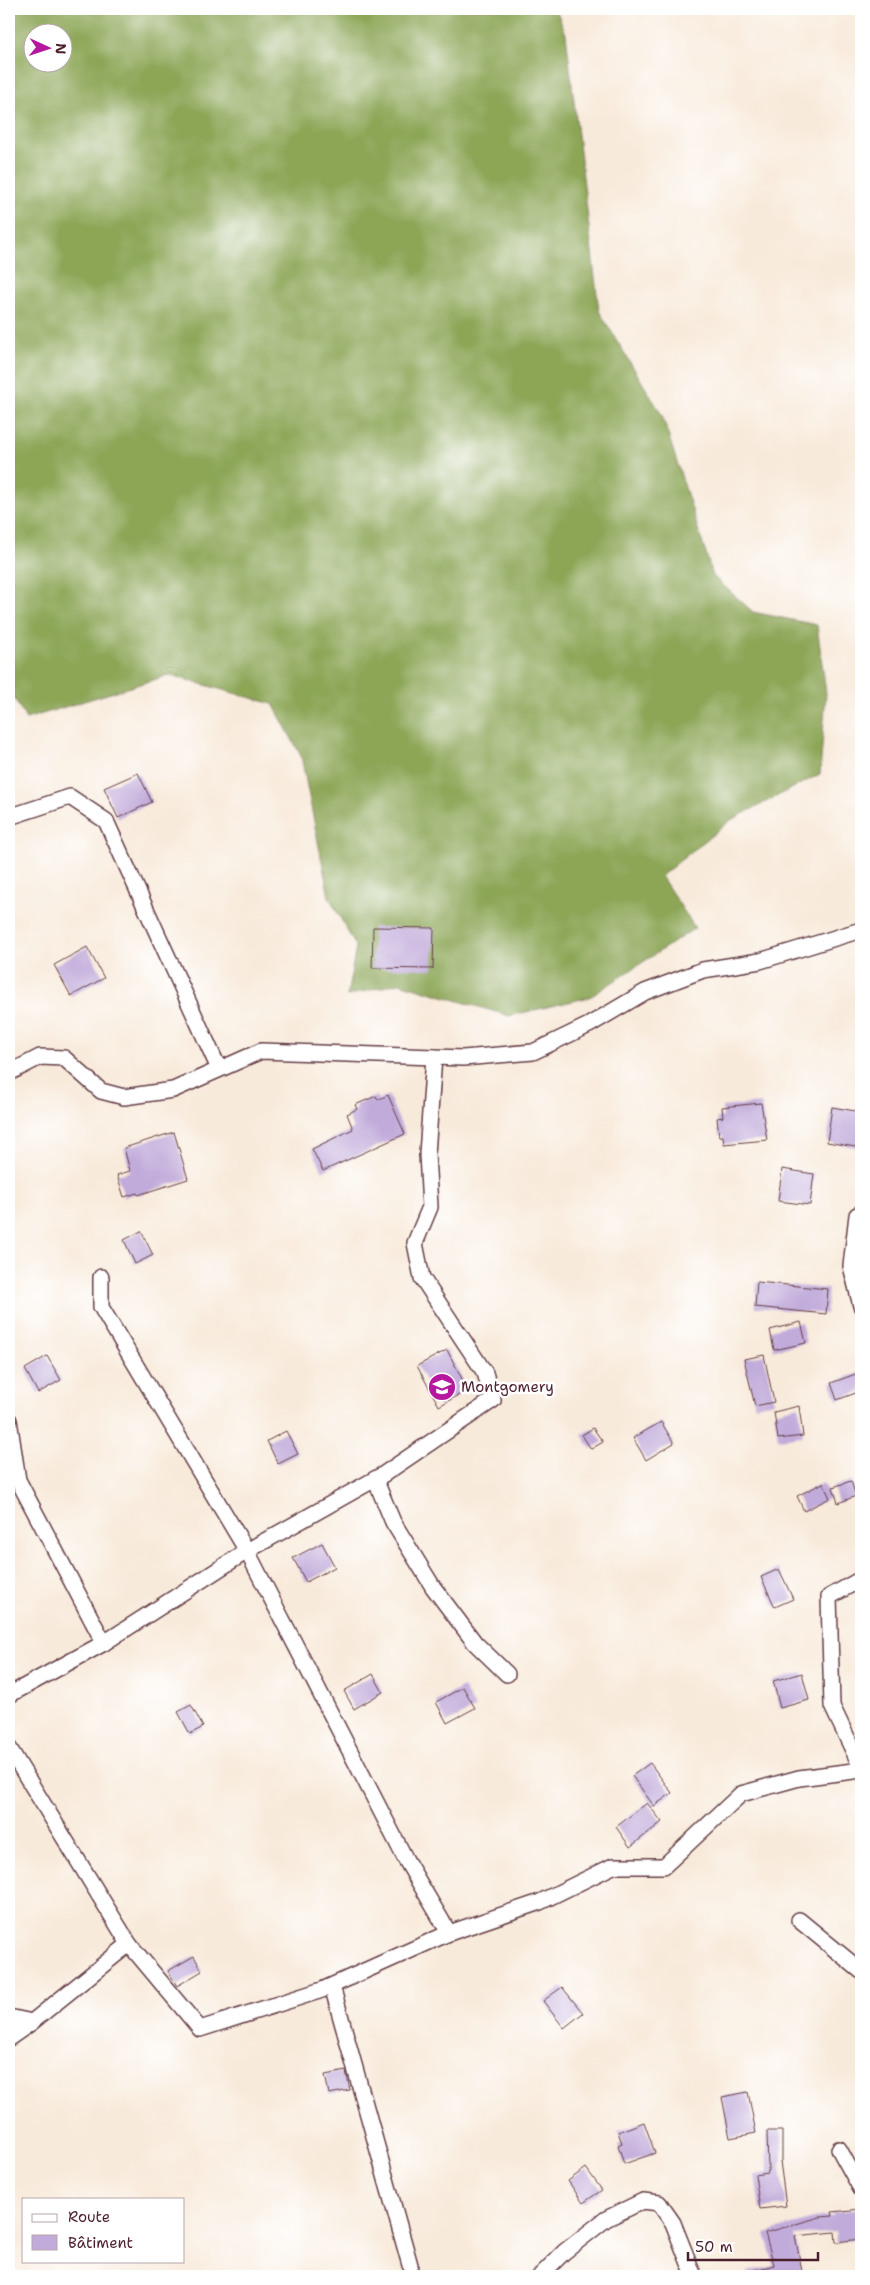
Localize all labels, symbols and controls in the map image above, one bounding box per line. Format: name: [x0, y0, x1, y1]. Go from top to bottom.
north arrow: [22, 22, 72, 72]
text: N: [52, 43, 70, 55]
school or university icon: Montgomery: [427, 1372, 457, 1402]
place label: Montgomery: [461, 1377, 554, 1397]
legend: [22, 2198, 185, 2262]
text: Route: [68, 2207, 110, 2227]
scale bar: [688, 2230, 818, 2262]
text: Bâtiment: [68, 2233, 133, 2253]
text: 50 m: [695, 2237, 733, 2257]

